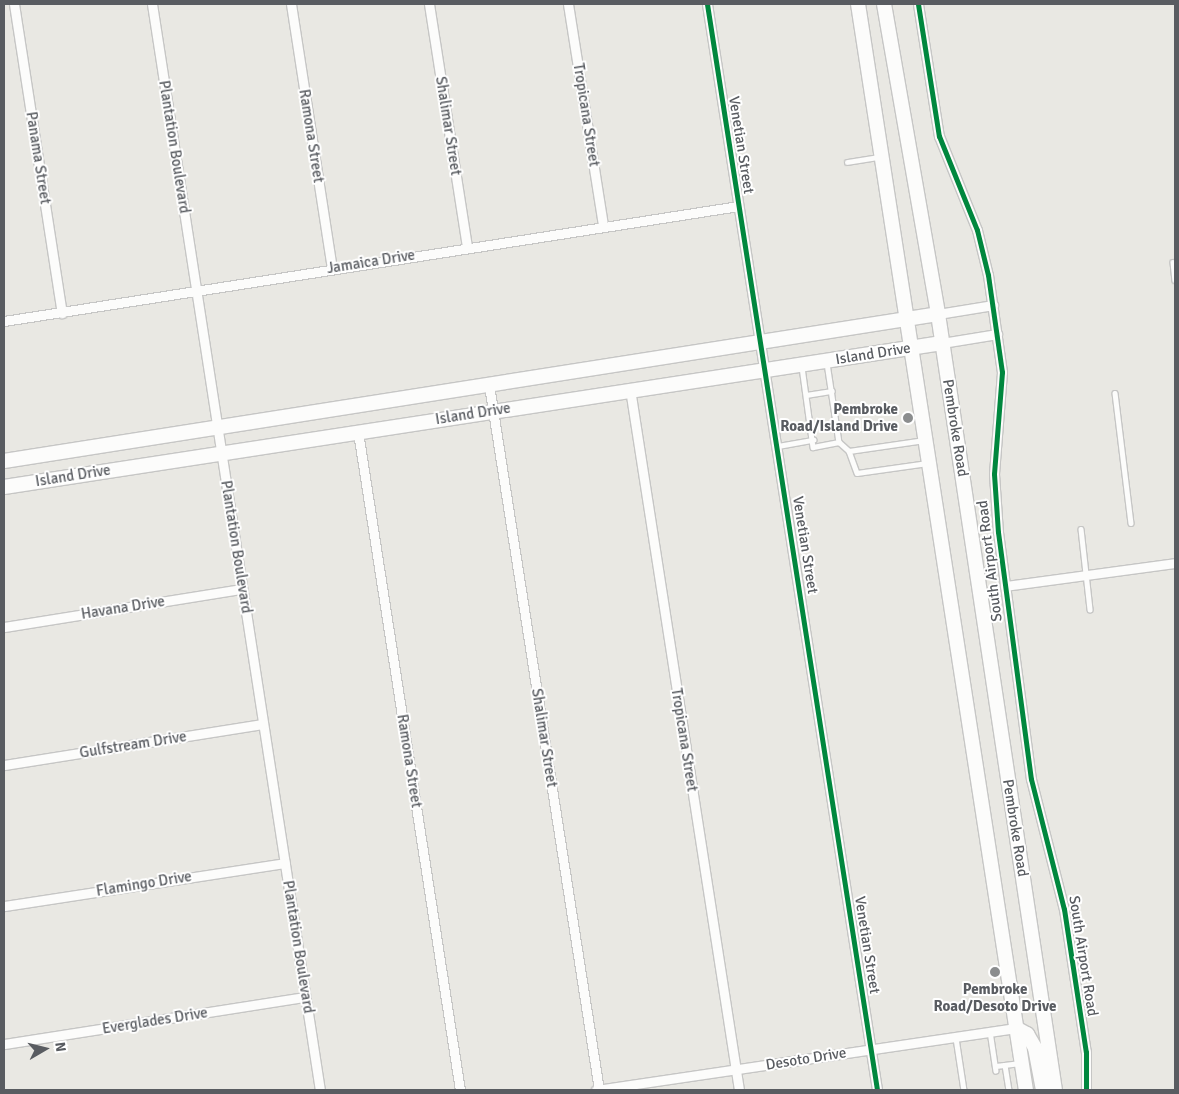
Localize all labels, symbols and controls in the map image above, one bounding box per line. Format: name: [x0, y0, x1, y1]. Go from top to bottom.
street label: Tropicana Street: [569, 62, 603, 168]
street label: Shalimar Street: [431, 75, 465, 177]
street label: Plantation Boulevard: [155, 79, 193, 215]
street label: Ramona Street: [295, 88, 327, 184]
street label: Venetian Street: [724, 95, 758, 195]
street label: Panama Street: [22, 110, 54, 206]
street label: Jamaica Drive: [326, 246, 416, 278]
street label: Island Drive: [834, 339, 912, 369]
street label: Pembroke Road: [938, 378, 972, 478]
street label: Island Drive: [434, 399, 512, 429]
place label: Pembroke Road/Island Drive: [780, 400, 898, 435]
marker: Pembroke Road/Island Drive: [902, 412, 914, 424]
street label: Island Drive: [34, 461, 112, 491]
street label: Plantation Boulevard: [217, 479, 255, 615]
street label: Venetian Street: [788, 495, 822, 595]
street label: South Airport Road: [974, 499, 1006, 623]
street label: Havana Drive: [80, 592, 166, 624]
street label: Shalimar Street: [527, 687, 561, 789]
street label: Tropicana Street: [667, 687, 701, 793]
street label: Ramona Street: [393, 713, 425, 809]
street label: Gulfstream Drive: [78, 728, 188, 762]
street label: Pembroke Road: [998, 778, 1032, 878]
street label: Flamingo Drive: [95, 868, 193, 900]
street label: Plantation Boulevard: [279, 879, 317, 1015]
street label: South Airport Road: [1065, 894, 1101, 1018]
street label: Venetian Street: [850, 895, 884, 995]
marker: Pembroke Road/Desoto Drive: [989, 966, 1001, 978]
place label: Pembroke Road/Desoto Drive: [934, 980, 1056, 1015]
street label: Everglades Drive: [101, 1004, 209, 1038]
north arrow: [20, 1024, 70, 1074]
text: N: [51, 1041, 69, 1053]
street label: Desoto Drive: [764, 1044, 848, 1074]

